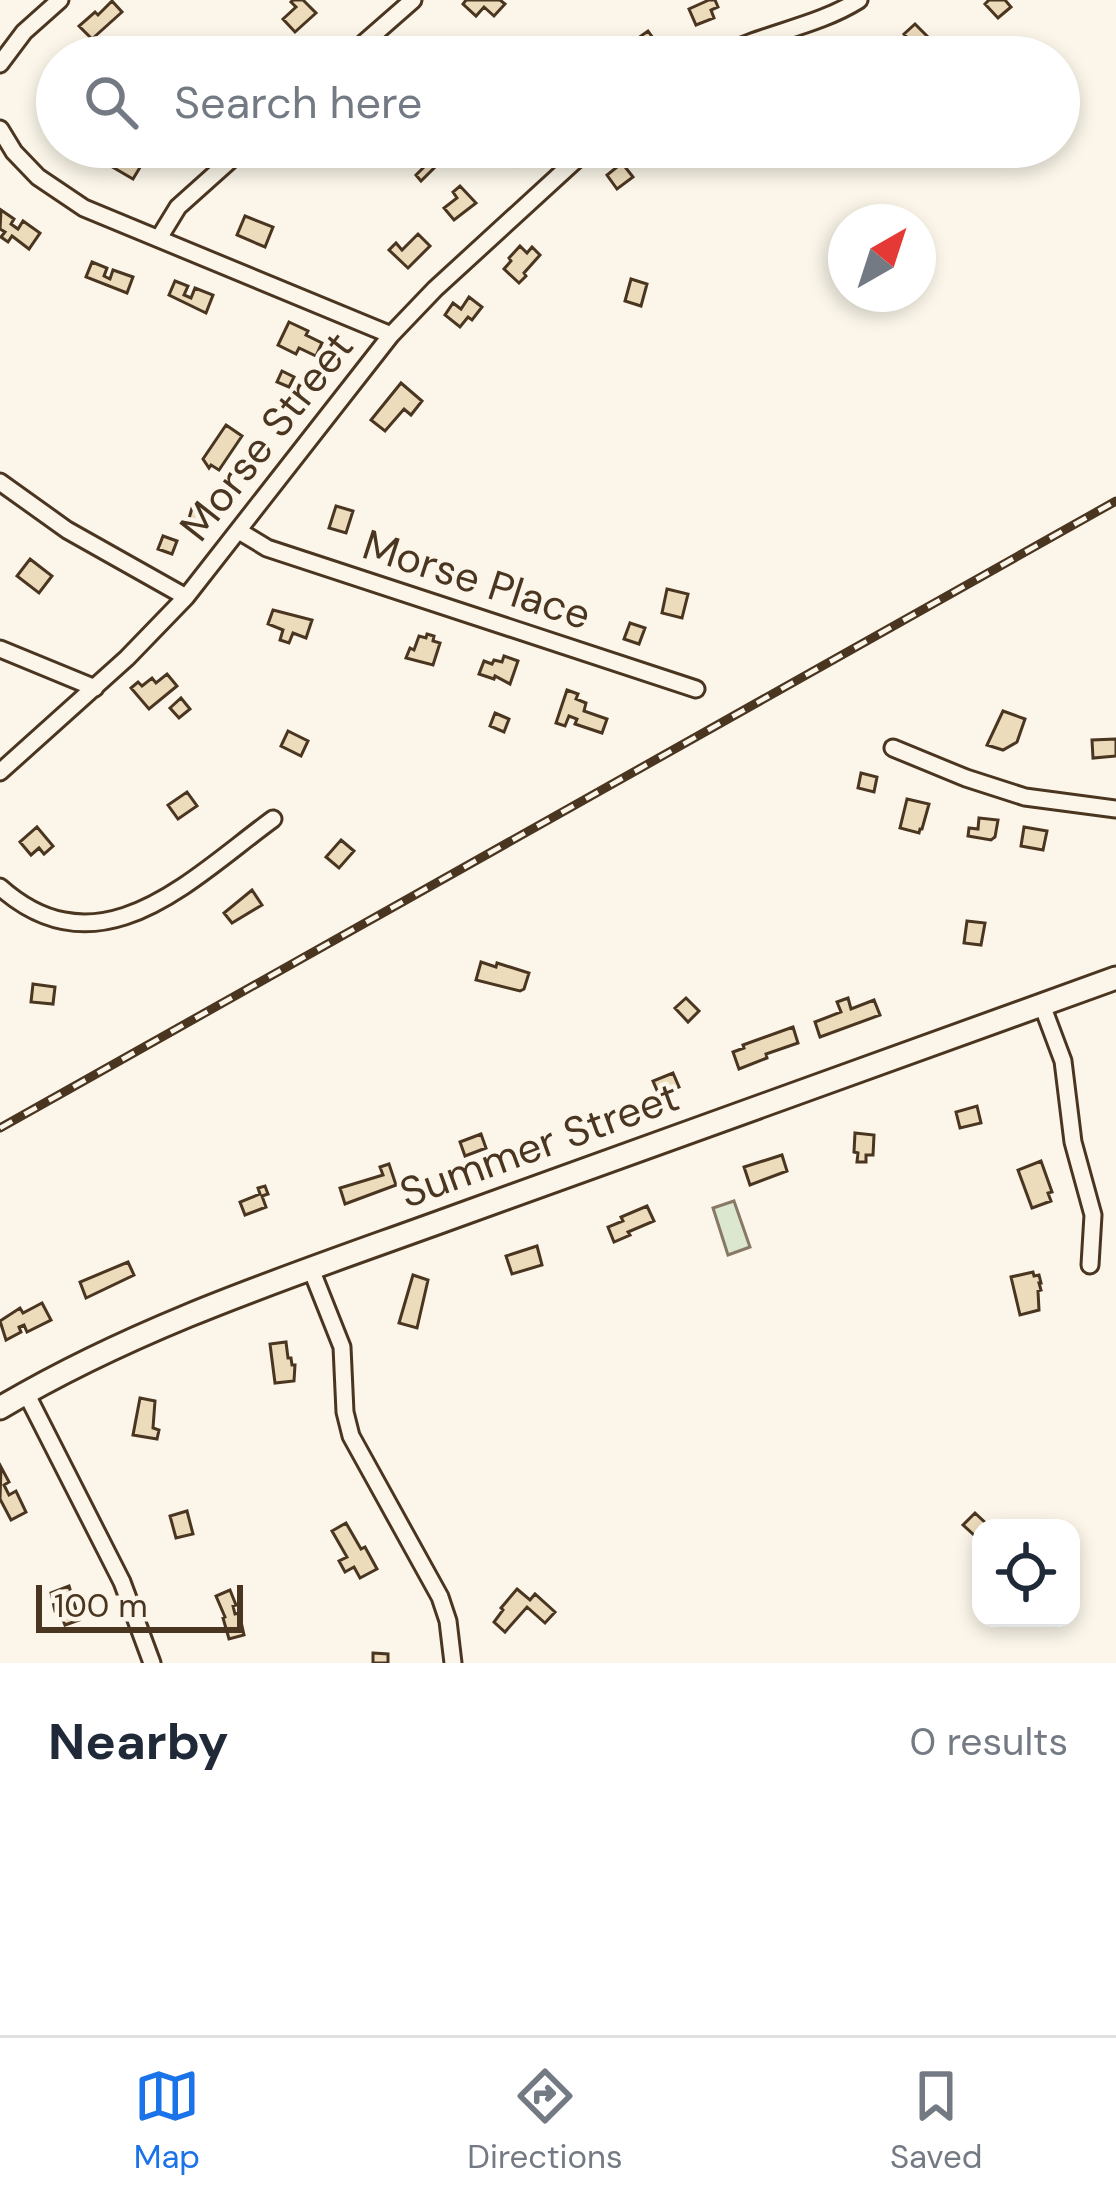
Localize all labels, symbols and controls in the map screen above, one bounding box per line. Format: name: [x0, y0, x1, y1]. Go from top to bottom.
search box: [36, 36, 1080, 168]
icon: search: [78, 69, 144, 135]
text: Search here: [174, 73, 422, 132]
north arrow: [828, 204, 936, 312]
street label: Morse Street: [167, 321, 365, 552]
street label: Morse Place: [356, 517, 598, 642]
street label: Summer Street: [392, 1069, 686, 1220]
map controls: [972, 1519, 1080, 1627]
button: locate: [972, 1519, 1080, 1627]
scale bar: [36, 1579, 243, 1632]
text: 100 m: [54, 1584, 148, 1627]
text: Nearby: [48, 1708, 229, 1775]
text: 0 results: [910, 1716, 1068, 1767]
tab: Map: [134, 2063, 200, 2178]
tab: Directions: [467, 2063, 623, 2178]
tab: Saved: [890, 2063, 982, 2178]

